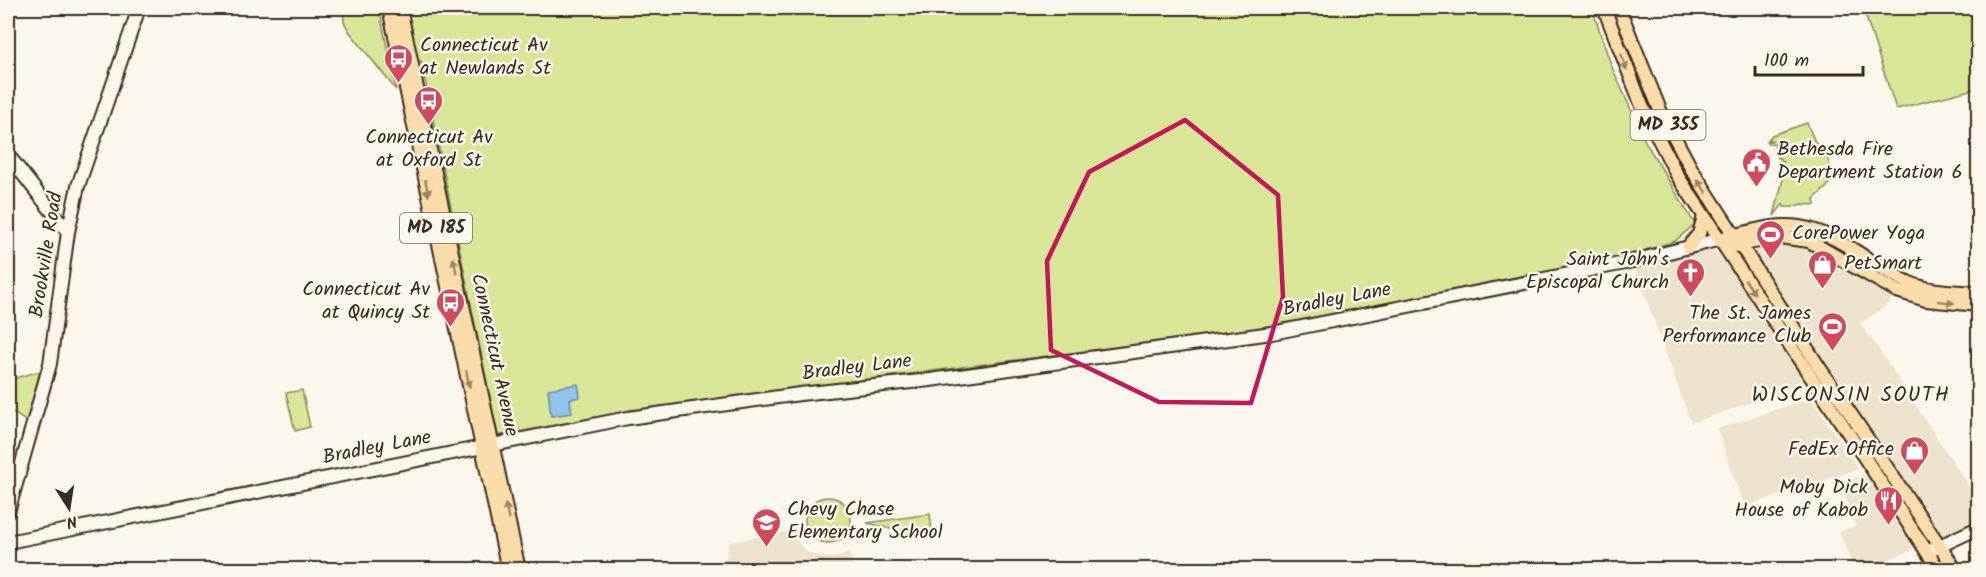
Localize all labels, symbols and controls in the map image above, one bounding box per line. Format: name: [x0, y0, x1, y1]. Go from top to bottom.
place label: Connecticut Av at Newlands St: [420, 30, 551, 85]
scale bar: [1755, 39, 1863, 77]
bus stop icon: Connecticut Av at Newlands St: [383, 42, 415, 84]
text: 100 m: [1764, 47, 1809, 76]
one-way arrow: [1620, 53, 1630, 71]
bus stop icon: Connecticut Av at Oxford St: [413, 84, 445, 126]
road number: MD 355: [1630, 110, 1706, 140]
place label: Connecticut Av at Oxford St: [365, 122, 493, 177]
place label: Bethesda Fire Department Station 6: [1777, 134, 1963, 189]
public building icon: Bethesda Fire Department Station 6: [1740, 146, 1772, 188]
one-way arrow: [1697, 178, 1708, 194]
one-way arrow: [423, 179, 432, 198]
street label: Brookville Road: [21, 189, 73, 320]
road number: MD 185: [400, 213, 472, 243]
sports icon: CorePower Yoga: [1755, 218, 1787, 260]
place label: CorePower Yoga: [1792, 218, 1925, 250]
place label: Saint John's Episcopal Church: [1526, 244, 1669, 299]
shop icon: PetSmart: [1807, 248, 1839, 290]
place label: PetSmart: [1844, 248, 1922, 280]
one-way arrow: [449, 256, 459, 275]
church icon: Saint John's Episcopal Church: [1674, 256, 1706, 298]
street label: Connecticut Avenue: [461, 271, 527, 439]
place label: Connecticut Av at Quincy St: [302, 274, 431, 329]
street label: Bradley Lane: [1280, 274, 1394, 326]
one-way arrow: [1745, 278, 1756, 295]
bus stop icon: Connecticut Av at Quincy St: [435, 286, 467, 328]
place label: The St. James Performance Club: [1662, 298, 1811, 353]
one-way arrow: [1937, 298, 1956, 307]
sports icon: The St. James Performance Club: [1816, 310, 1848, 352]
street label: Bradley Lane: [800, 345, 914, 391]
one-way arrow: [463, 369, 473, 388]
district label: WISCONSIN SOUTH: [1752, 379, 1950, 412]
street label: Bradley Lane: [320, 422, 434, 474]
place label: FedEx Office: [1788, 434, 1894, 466]
shop icon: FedEx Office: [1899, 434, 1931, 476]
place label: Moby Dick House of Kabob: [1735, 472, 1869, 527]
north arrow: [39, 478, 99, 538]
restaurant icon: Moby Dick House of Kabob: [1873, 484, 1905, 526]
place label: Chevy Chase Elementary School: [787, 494, 943, 549]
one-way arrow: [502, 503, 511, 522]
school or university icon: Chevy Chase Elementary School: [750, 506, 782, 548]
text: N: [64, 508, 79, 534]

